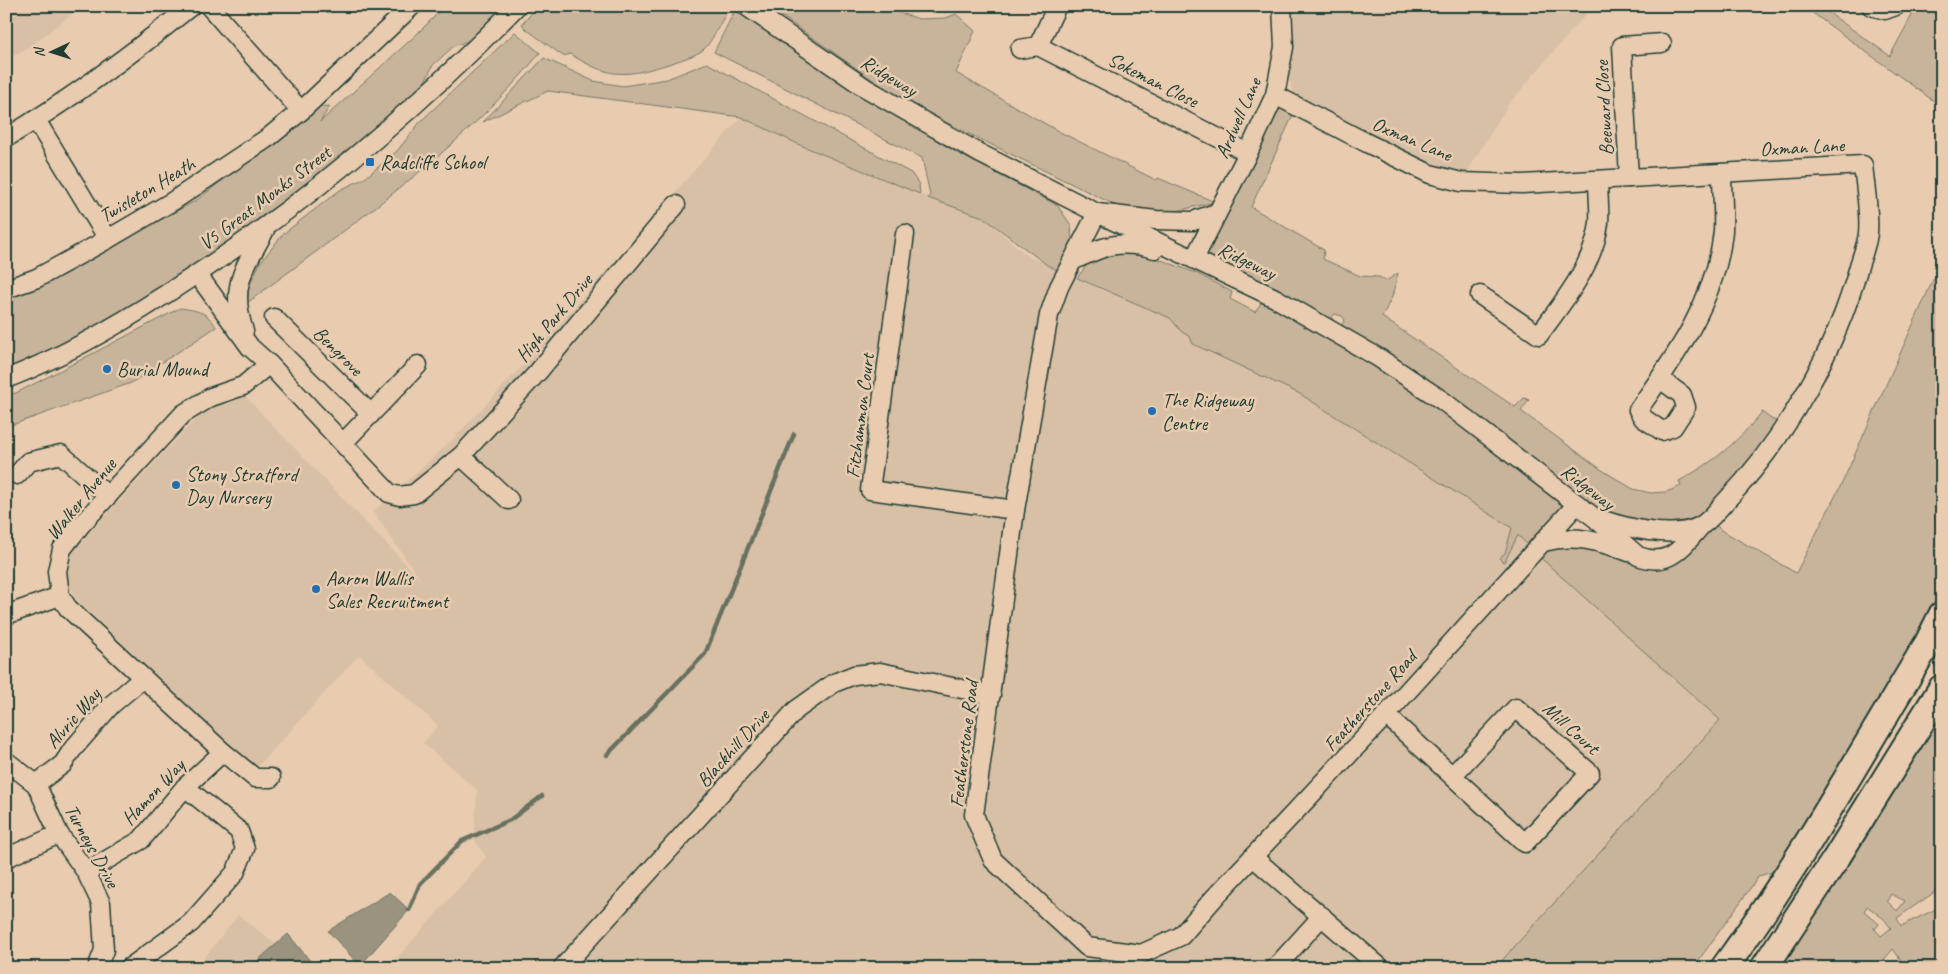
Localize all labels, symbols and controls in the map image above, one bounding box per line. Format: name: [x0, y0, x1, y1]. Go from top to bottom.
north arrow: [28, 28, 78, 78]
text: N: [31, 46, 48, 58]
street label: Sokeman Close: [1104, 47, 1204, 114]
street label: Ridgeway: [856, 49, 924, 104]
street label: Beeward Close: [1589, 58, 1619, 156]
street label: Ardwell Lane: [1209, 72, 1267, 162]
street label: Oxman Lane: [1368, 111, 1457, 168]
street label: Oxman Lane: [1759, 132, 1846, 162]
street label: V5 Great Monks Street: [194, 139, 338, 256]
place label: Radcliffe School: [380, 150, 489, 175]
street label: Twisleton Heath: [95, 151, 201, 228]
marker: Radcliffe School: [364, 156, 376, 168]
street label: Ridgeway: [1214, 236, 1282, 287]
street label: High Park Drive: [510, 268, 599, 367]
street label: Bengrove: [308, 321, 369, 382]
street label: Fitzhammon Court: [840, 350, 880, 480]
place label: Burial Mound: [117, 357, 211, 382]
marker: Burial Mound: [101, 363, 113, 375]
place label: The Ridgeway Centre: [1162, 388, 1254, 436]
marker: The Ridgeway Centre: [1146, 405, 1158, 417]
street label: Walker Avenue: [40, 452, 123, 545]
street label: Ridgeway: [1556, 458, 1622, 517]
place label: Stony Stratford Day Nursery: [186, 462, 300, 510]
marker: Stony Stratford Day Nursery: [170, 479, 182, 491]
place label: Aaron Wallis Sales Recruitment: [326, 566, 450, 614]
marker: Aaron Wallis Sales Recruitment: [310, 583, 322, 595]
street label: Featherstone Road: [1318, 643, 1424, 757]
street label: Featherstone Road: [944, 676, 985, 809]
street label: Alvric Way: [40, 682, 107, 753]
street label: Mill Court: [1537, 696, 1606, 762]
street label: Blackhill Drive: [691, 702, 776, 793]
street label: Hamon Way: [116, 752, 191, 830]
street label: Turneys Drive: [59, 800, 126, 893]

